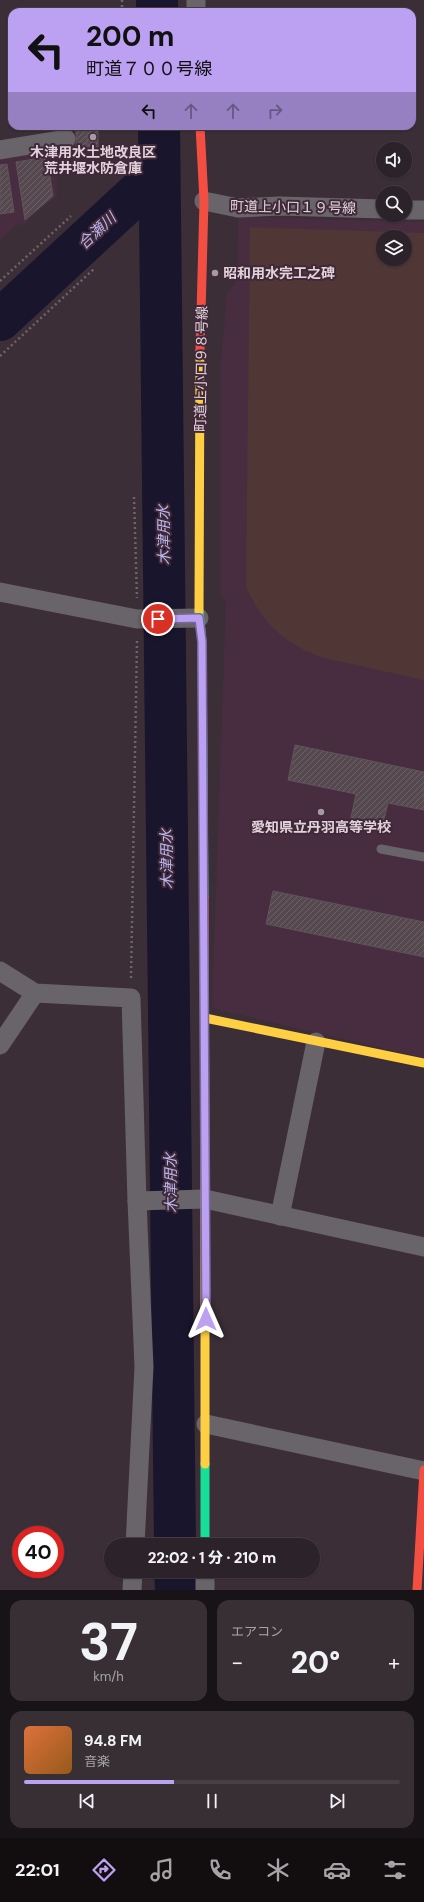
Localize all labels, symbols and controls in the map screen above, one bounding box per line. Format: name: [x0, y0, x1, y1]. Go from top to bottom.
text: 200 m: [86, 18, 174, 55]
icon: left: [20, 24, 72, 76]
text: 町道７００号線: [86, 57, 212, 81]
icon: left: [138, 100, 160, 122]
icon: ahead: [180, 100, 202, 122]
icon: ahead: [222, 100, 244, 122]
icon: right: [264, 100, 286, 122]
marker: 木津用水土地改良区 荒井堰水防倉庫: [88, 132, 98, 142]
map controls: [376, 142, 412, 266]
button: sound: [376, 142, 412, 178]
place label: 木津用水土地改良区 荒井堰水防倉庫: [30, 143, 156, 177]
button: search: [376, 186, 412, 222]
street label: 町道上小口１９号線: [230, 197, 356, 217]
water label: 合瀬川: [74, 207, 122, 254]
button: layers: [376, 230, 412, 266]
place label: 昭和用水完工之碑: [223, 264, 335, 282]
marker: 昭和用水完工之碑: [210, 268, 220, 278]
street label: 町道上小口９８号線: [191, 306, 211, 432]
water label: 木津用水: [153, 503, 175, 565]
pin: [141, 602, 175, 636]
icon: arrive: [147, 608, 169, 630]
marker: 愛知県立丹羽高等学校: [316, 807, 326, 817]
place label: 愛知県立丹羽高等学校: [251, 818, 391, 836]
water label: 木津用水: [156, 827, 178, 889]
water label: 木津用水: [160, 1151, 182, 1213]
position arrow: [185, 1298, 227, 1340]
speed limit sign: 40: [12, 1526, 64, 1578]
text: 22:02 · 1 分 · 210 m: [148, 1548, 276, 1568]
text: 37: [79, 1608, 138, 1676]
text: エアコン: [231, 1623, 283, 1640]
text: 20°: [291, 1643, 340, 1682]
text: −: [231, 1648, 243, 1677]
text: +: [388, 1648, 400, 1677]
text: km/h: [93, 1668, 124, 1685]
text: 94.8 FM: [84, 1731, 142, 1751]
text: 音楽: [84, 1753, 110, 1770]
icon: previous: [76, 1790, 98, 1812]
icon: pause: [201, 1790, 223, 1812]
icon: next: [326, 1790, 348, 1812]
icon: directions: [90, 1856, 118, 1884]
icon: music: [148, 1856, 176, 1884]
icon: phone: [206, 1856, 234, 1884]
icon: climate: [264, 1856, 292, 1884]
icon: car: [323, 1856, 351, 1884]
icon: filters: [381, 1856, 409, 1884]
text: 22:01: [15, 1858, 60, 1882]

